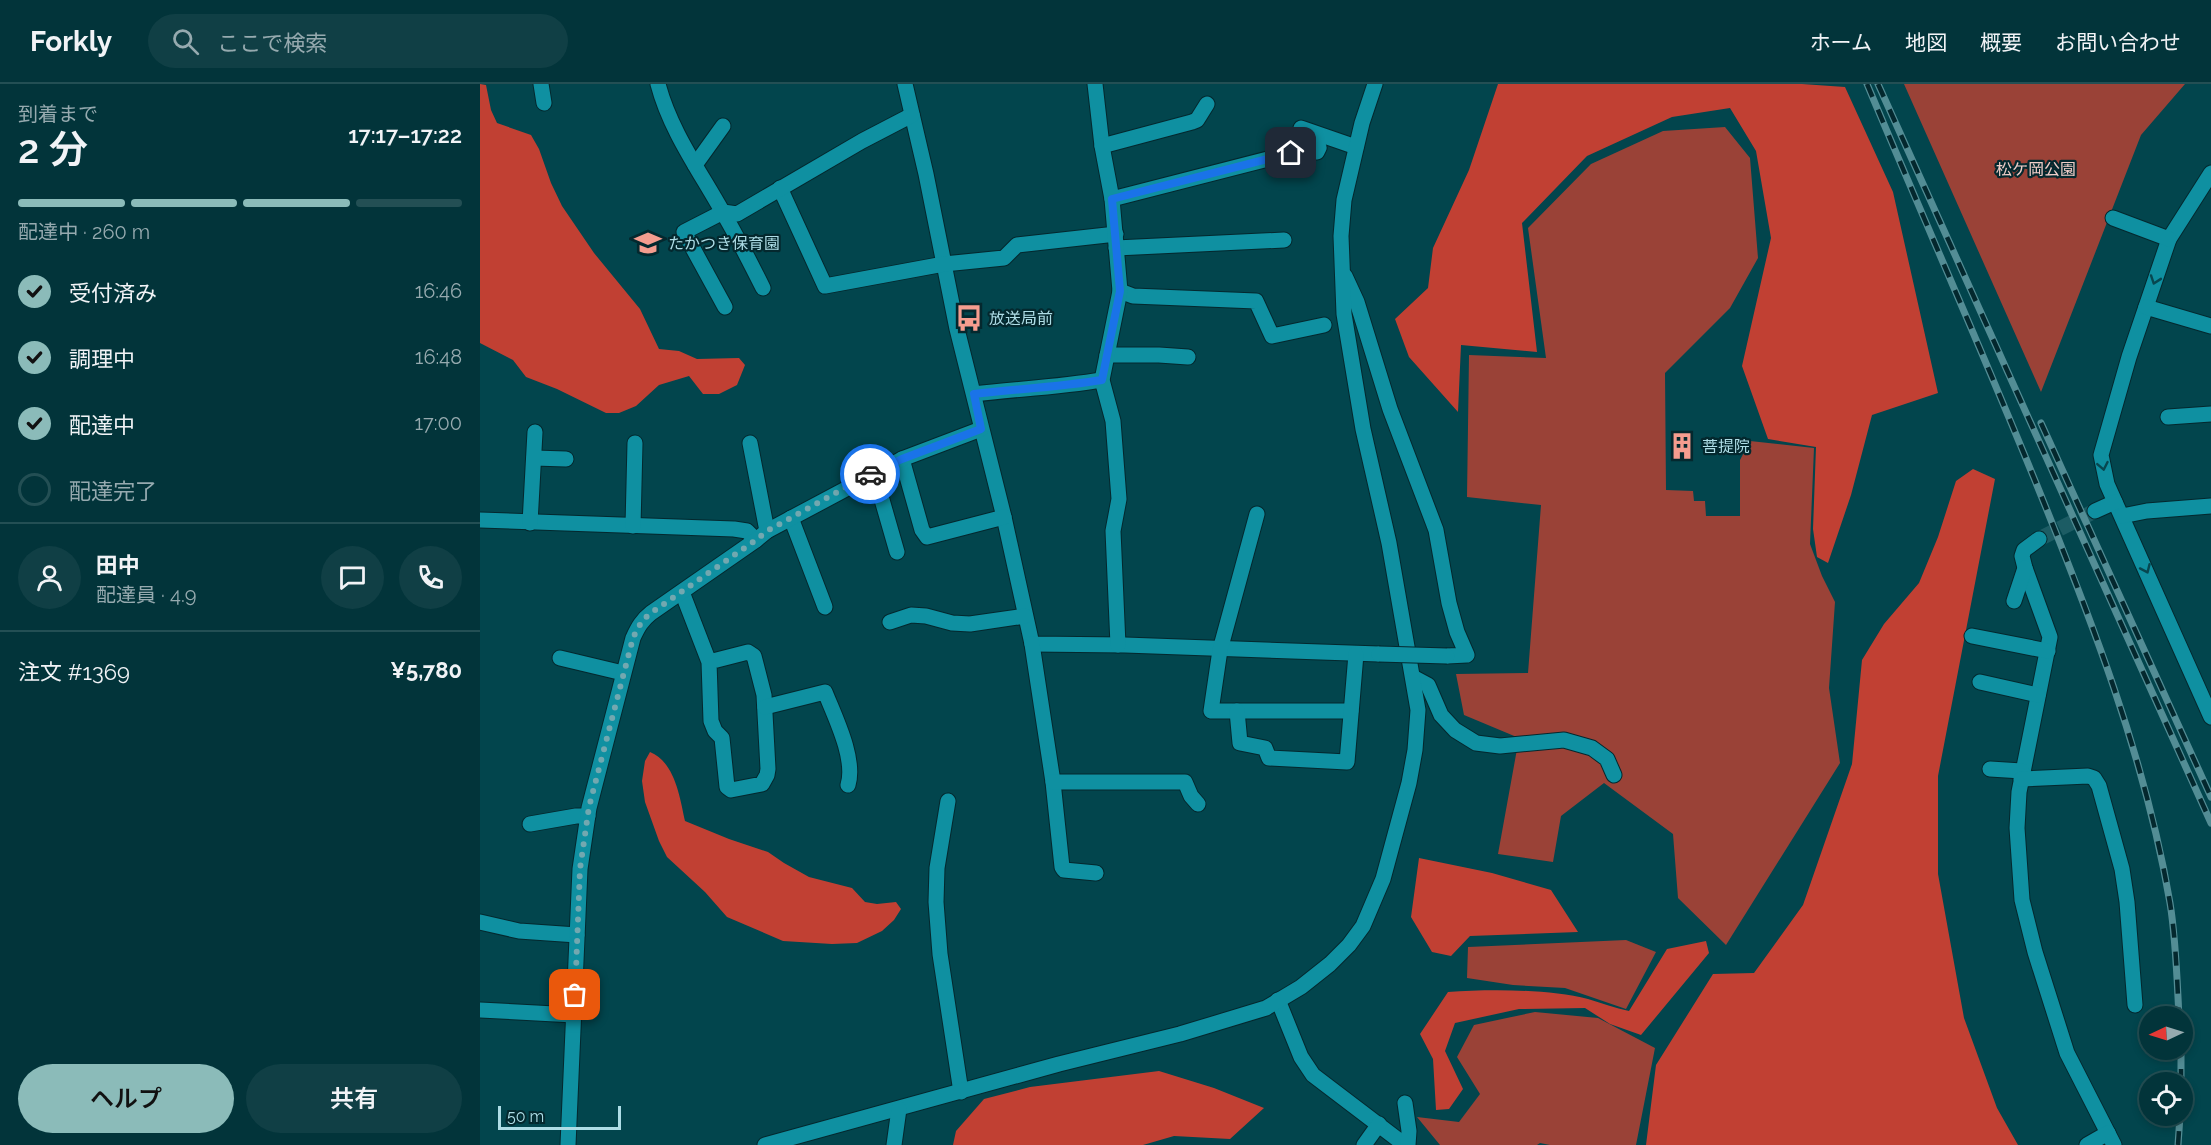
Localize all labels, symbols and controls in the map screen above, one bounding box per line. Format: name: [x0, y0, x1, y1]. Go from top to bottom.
search box: [148, 14, 568, 68]
text: Forkly: [30, 25, 112, 58]
icon: search: [169, 25, 202, 58]
text: ここで検索: [217, 30, 327, 56]
text: ホーム: [1810, 30, 1872, 55]
text: 地図: [1905, 30, 1947, 55]
text: 概要: [1980, 30, 2022, 55]
text: お問い合わせ: [2055, 30, 2181, 55]
text: 到着まで: [18, 102, 98, 126]
text: 17:17–17:22: [348, 122, 462, 148]
text: 2 分: [18, 126, 88, 172]
pin: [1265, 127, 1316, 178]
icon: home: [1274, 136, 1307, 169]
park label: 松ケ岡公園: [1996, 160, 2076, 179]
text: 配達中 · 260 m: [18, 220, 150, 244]
school or university icon: たかつき保育園: [633, 228, 663, 258]
place label: たかつき保育園: [668, 234, 780, 253]
one-way arrow: [2150, 274, 2163, 285]
icon: check: [18, 275, 51, 308]
text: 16:46: [415, 279, 462, 303]
text: 受付済み: [69, 280, 157, 306]
bus stop icon: 放送局前: [954, 303, 984, 333]
place label: 放送局前: [989, 309, 1053, 328]
icon: check: [18, 341, 51, 374]
text: 16:48: [415, 345, 462, 369]
text: 調理中: [69, 346, 135, 372]
icon: check: [18, 407, 51, 440]
text: 17:00: [415, 411, 462, 435]
text: 配達中: [69, 412, 135, 438]
building icon: 菩提院: [1667, 431, 1697, 461]
place label: 菩提院: [1702, 437, 1750, 456]
courier: [840, 444, 900, 504]
icon: car: [854, 458, 887, 491]
one-way arrow: [2096, 461, 2109, 471]
text: 配達完了: [69, 478, 157, 504]
button: person: [18, 546, 81, 609]
button: chat: [321, 546, 384, 609]
button: phone: [399, 546, 462, 609]
text: 田中: [96, 552, 140, 578]
one-way arrow: [2139, 563, 2151, 574]
text: 配達員 · 4.9: [96, 583, 196, 607]
text: ¥5,780: [390, 657, 462, 683]
text: 注文 #1369: [18, 659, 130, 685]
pin: [549, 969, 600, 1020]
icon: bag: [558, 978, 591, 1011]
north arrow: [2139, 1006, 2193, 1060]
map controls: [2139, 1006, 2193, 1126]
button: ヘルプ: [18, 1064, 234, 1133]
button: 共有: [246, 1064, 462, 1133]
button: locate: [2139, 1072, 2193, 1126]
scale bar: [498, 1103, 621, 1130]
text: 50 m: [507, 1107, 544, 1126]

